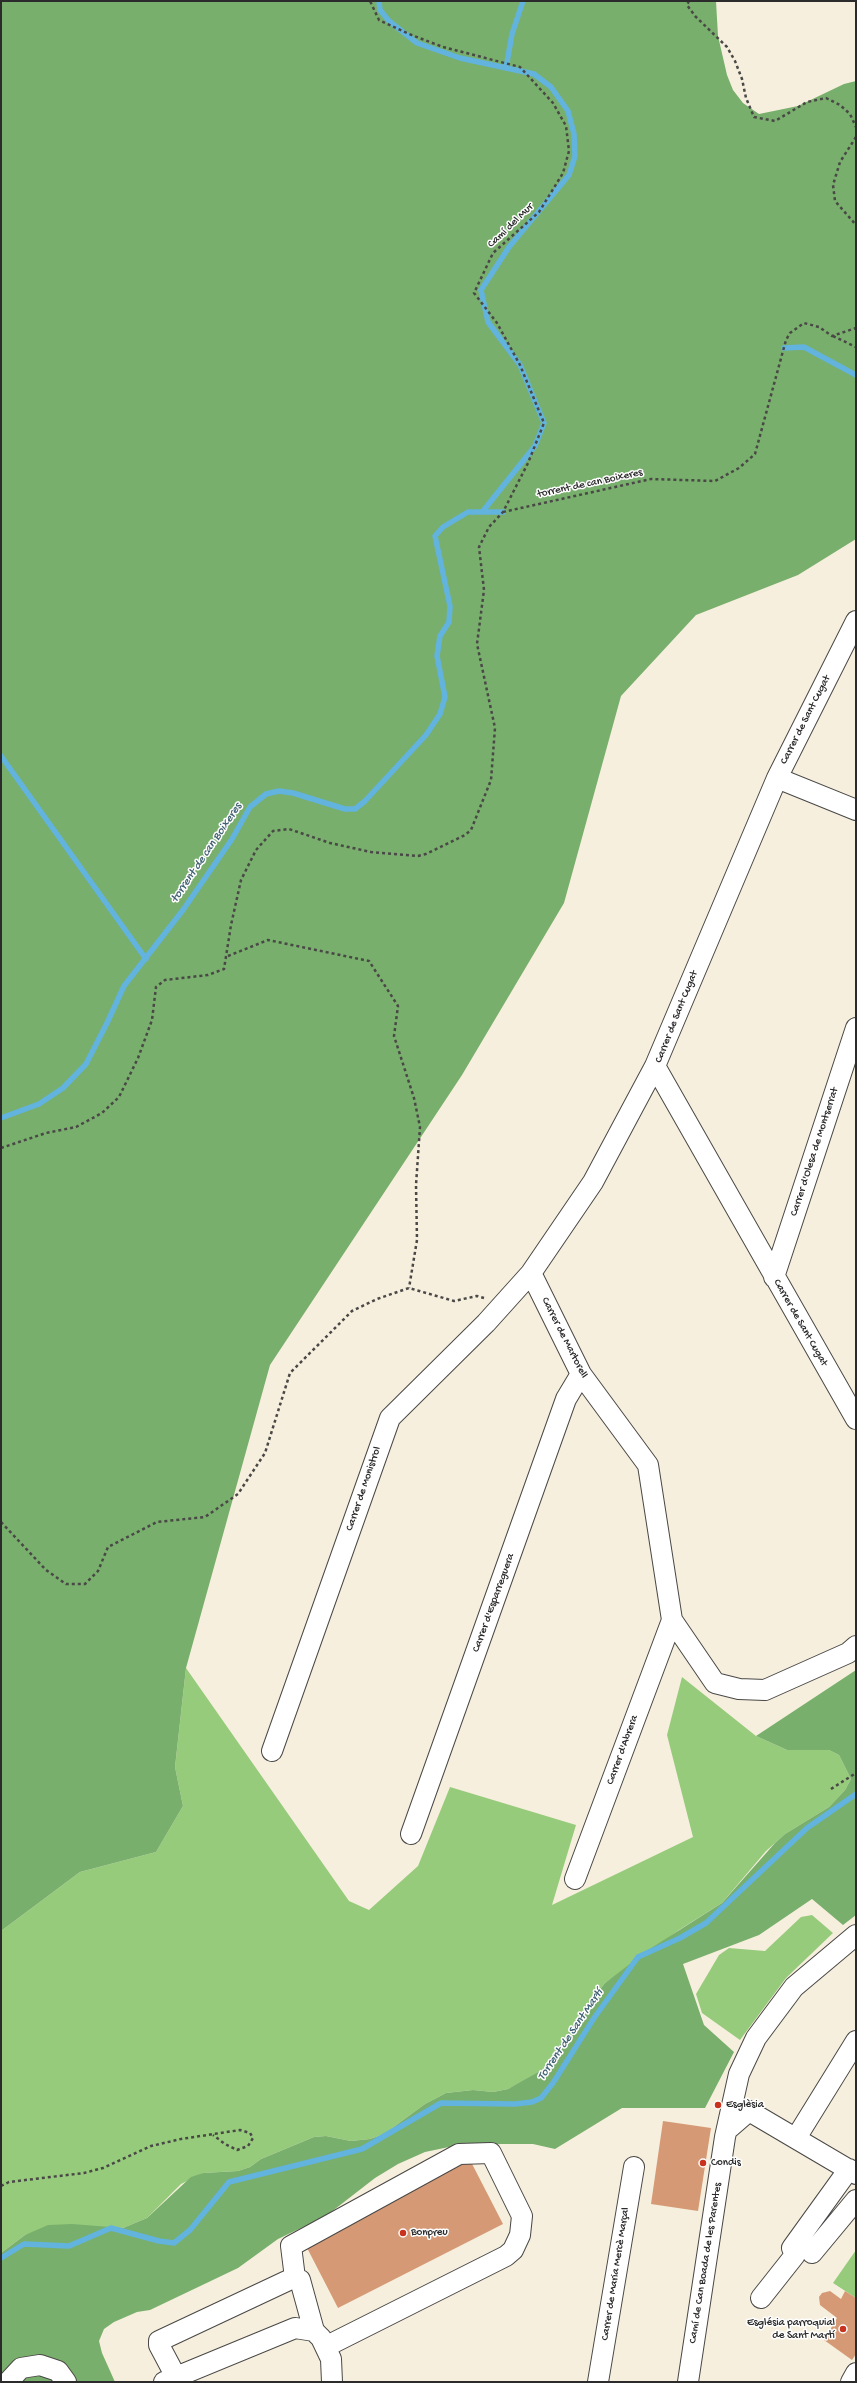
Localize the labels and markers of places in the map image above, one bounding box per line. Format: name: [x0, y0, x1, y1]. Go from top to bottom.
place label: Esglèsia: [726, 2098, 764, 2112]
marker: Esglèsia: [713, 2100, 723, 2110]
place label: Condis: [711, 2156, 741, 2170]
marker: Condis: [698, 2158, 708, 2168]
place label: Bonpreu: [411, 2226, 448, 2240]
marker: Bonpreu: [398, 2228, 408, 2238]
place label: Església parroquial de Sant Martí: [747, 2316, 835, 2342]
marker: Església parroquial de Sant Martí: [838, 2324, 848, 2334]

